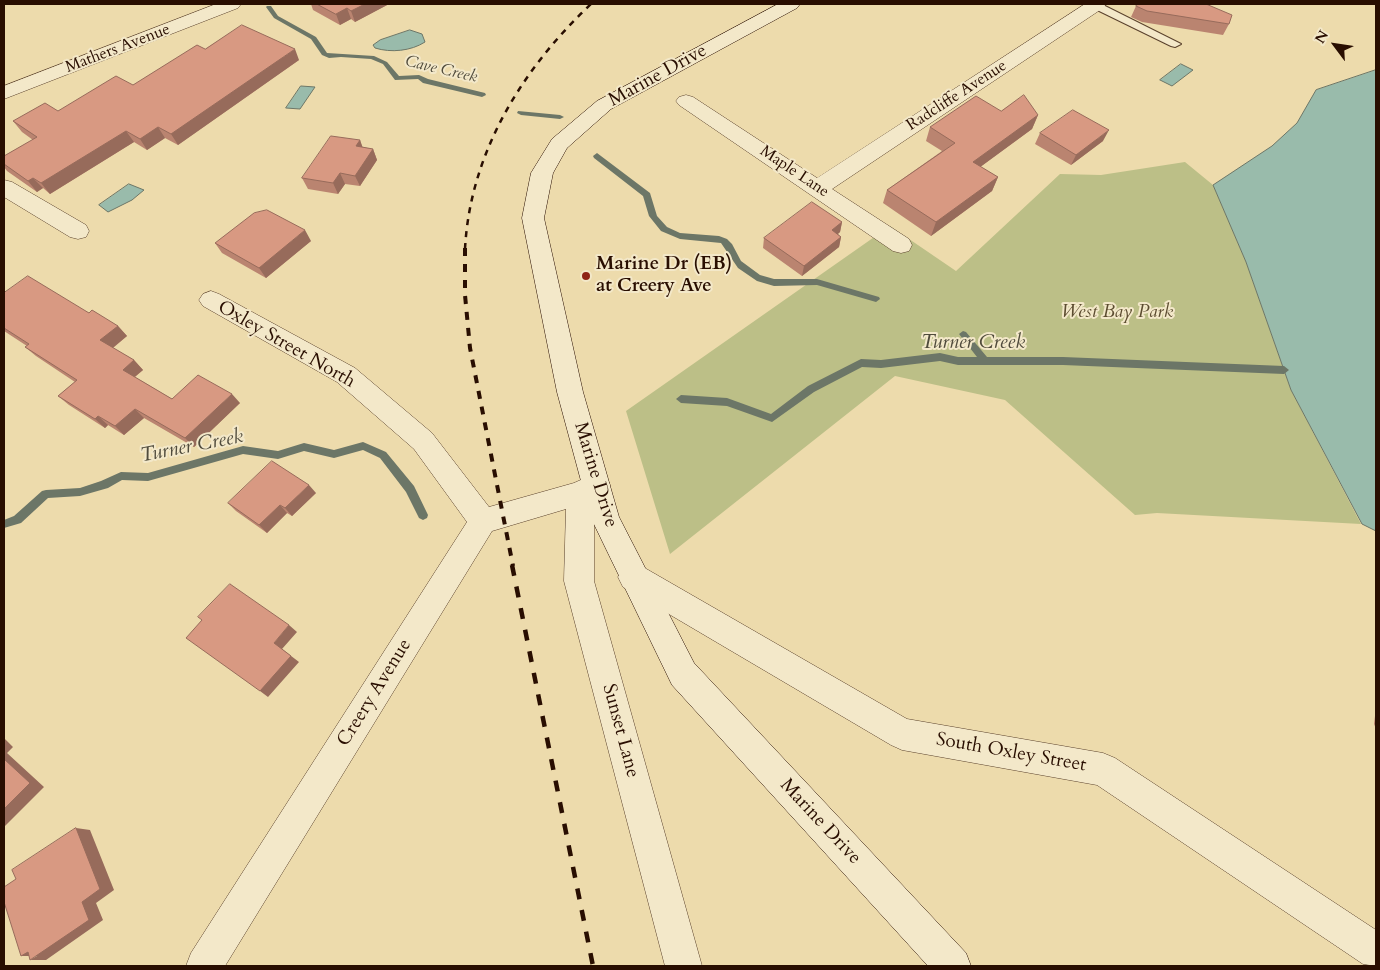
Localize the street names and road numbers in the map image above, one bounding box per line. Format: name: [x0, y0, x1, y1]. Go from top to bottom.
street label: Mathers Avenue: [63, 20, 173, 78]
street label: Marine Drive: [605, 40, 711, 112]
street label: Radcliffe Avenue: [903, 57, 1011, 135]
street label: Maple Lane: [756, 142, 832, 202]
street label: Oxley Street North: [213, 296, 359, 394]
street label: Marine Drive: [568, 420, 622, 530]
street label: Creery Avenue: [333, 635, 417, 751]
street label: Sunset Lane: [597, 682, 643, 780]
street label: South Oxley Street: [934, 729, 1088, 777]
street label: Marine Drive: [775, 774, 865, 870]

